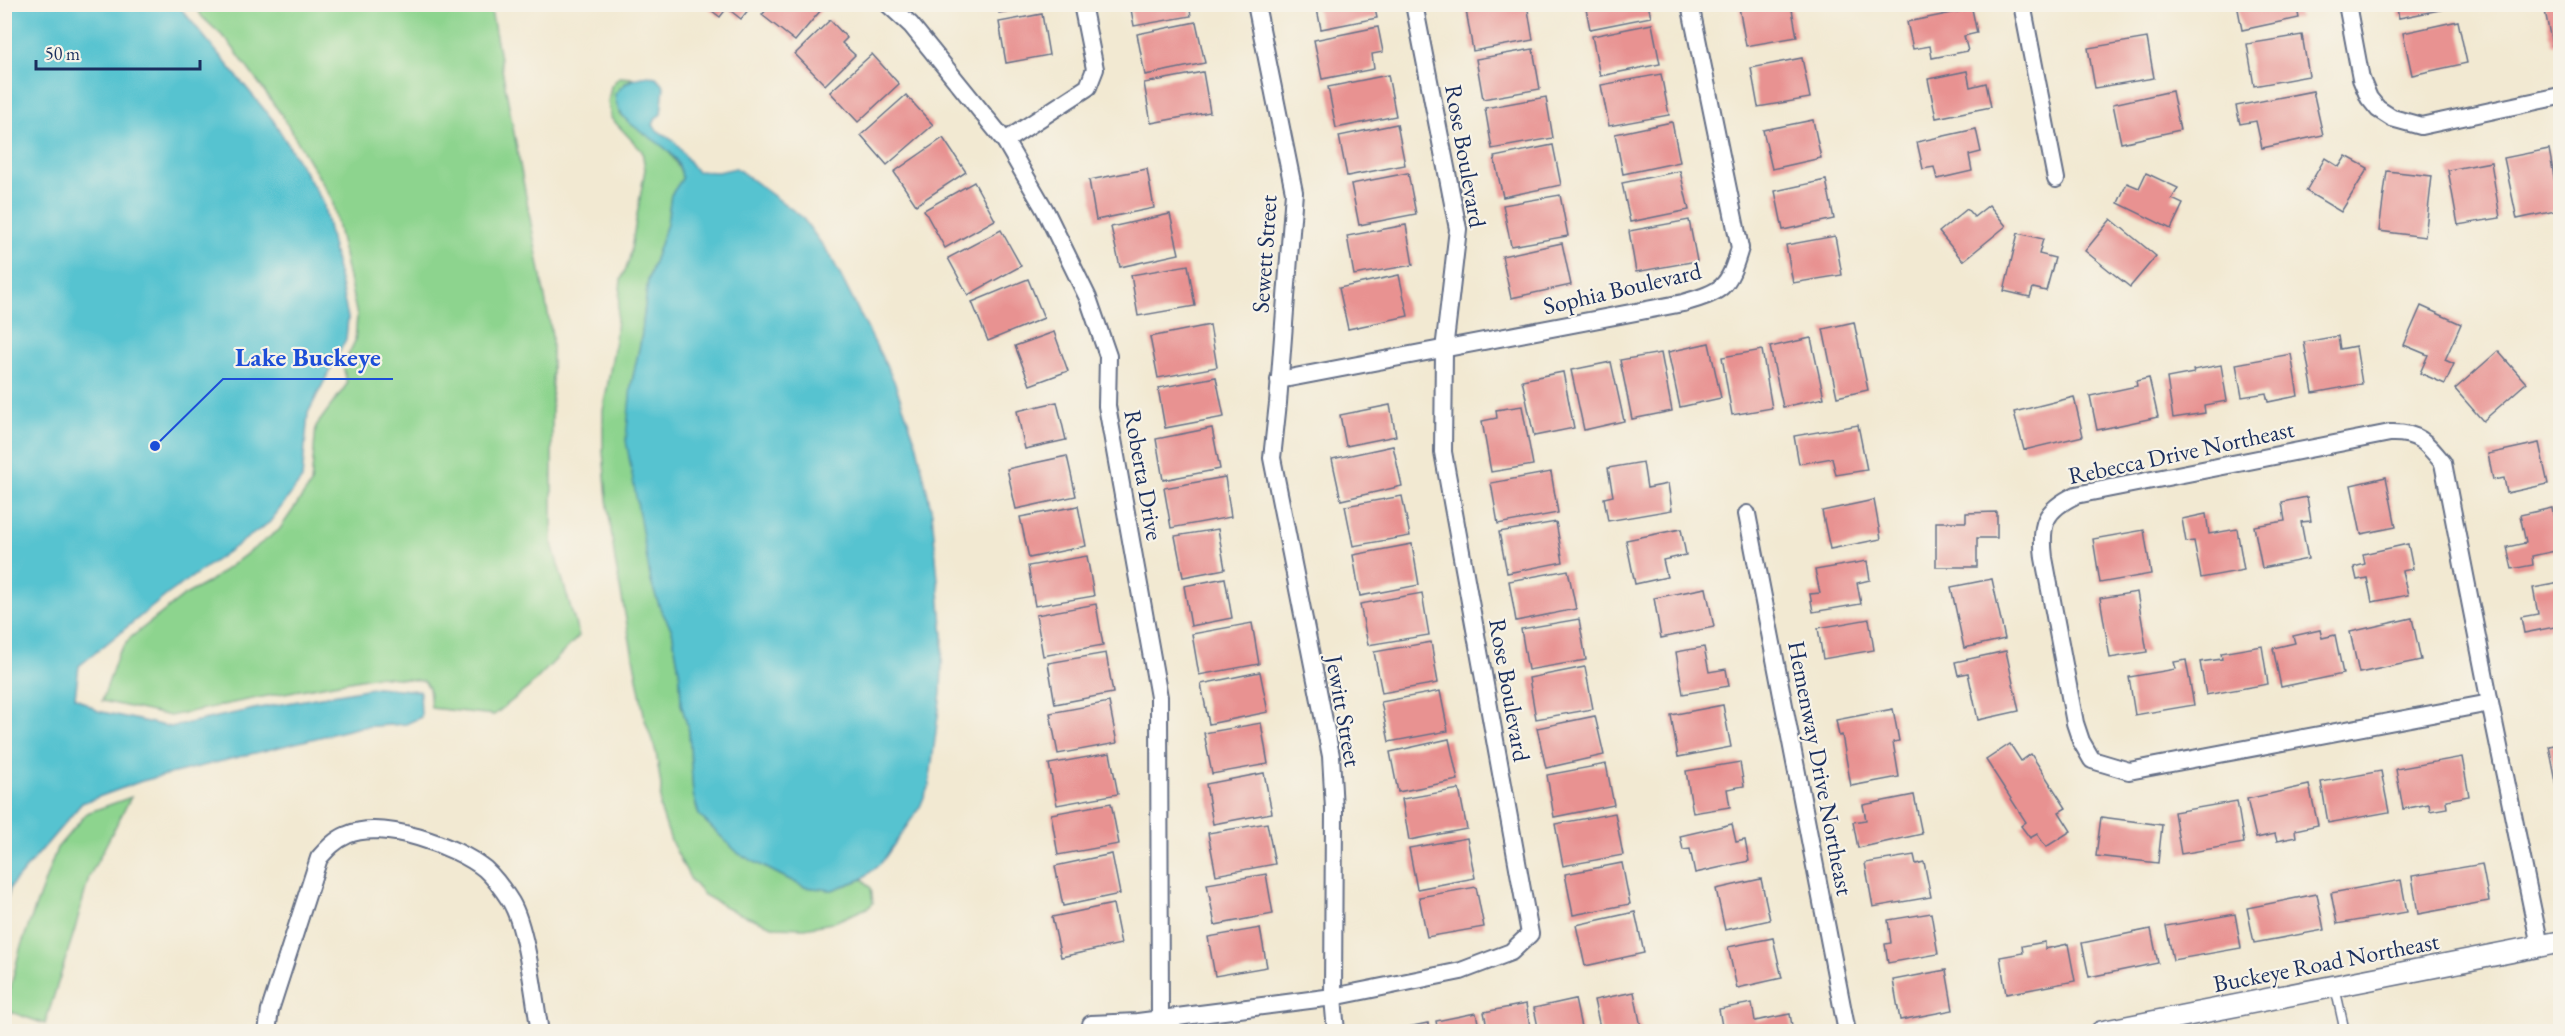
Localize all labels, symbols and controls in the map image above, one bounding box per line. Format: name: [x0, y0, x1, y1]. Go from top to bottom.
scale bar: [36, 33, 200, 71]
text: 50 m: [45, 42, 80, 65]
street label: Rose Boulevard: [1438, 82, 1494, 231]
street label: Sewett Street: [1244, 193, 1284, 314]
street label: Sophia Boulevard: [1540, 255, 1705, 321]
callout: Lake Buckeye: [223, 335, 393, 379]
text: Lake Buckeye: [235, 340, 381, 374]
street label: Roberta Drive: [1117, 407, 1171, 543]
street label: Rebecca Drive Northeast: [2065, 413, 2297, 491]
street label: Rose Boulevard: [1482, 616, 1538, 765]
street label: Hemenway Drive Northeast: [1781, 638, 1861, 898]
street label: Jewitt Street: [1319, 651, 1369, 770]
street label: Buckeye Road Northeast: [2211, 925, 2442, 999]

